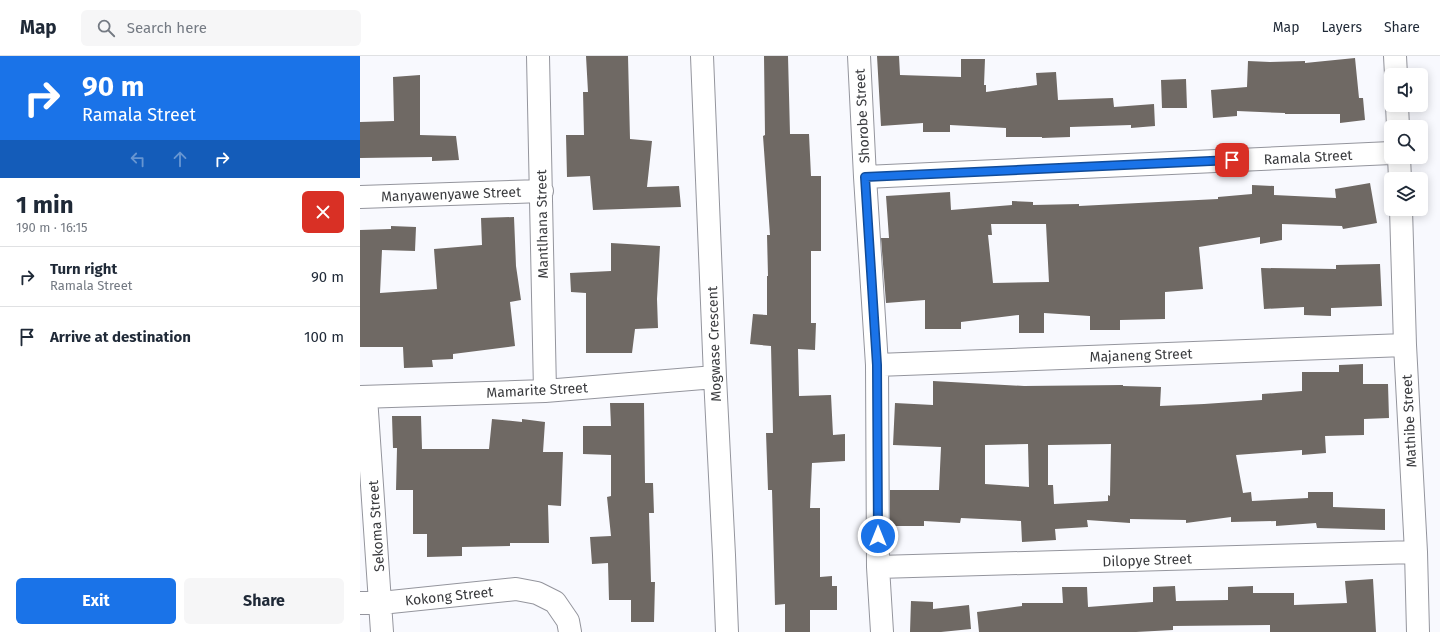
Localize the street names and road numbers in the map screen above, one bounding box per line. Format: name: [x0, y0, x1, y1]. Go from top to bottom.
street label: Shorobe Street: [851, 67, 873, 164]
street label: Ramala Street: [1263, 147, 1354, 168]
street label: Mantlhana Street: [533, 168, 552, 279]
street label: Manyawenyawe Street: [381, 184, 522, 205]
street label: Mogwase Crescent: [704, 285, 725, 402]
street label: Majaneng Street: [1089, 345, 1194, 366]
street label: Mathibe Street: [1399, 373, 1420, 468]
street label: Mamarite Street: [486, 379, 589, 402]
street label: Sekoma Street: [365, 479, 388, 572]
street label: Dilopye Street: [1102, 550, 1193, 571]
street label: Kokong Street: [404, 583, 495, 610]

